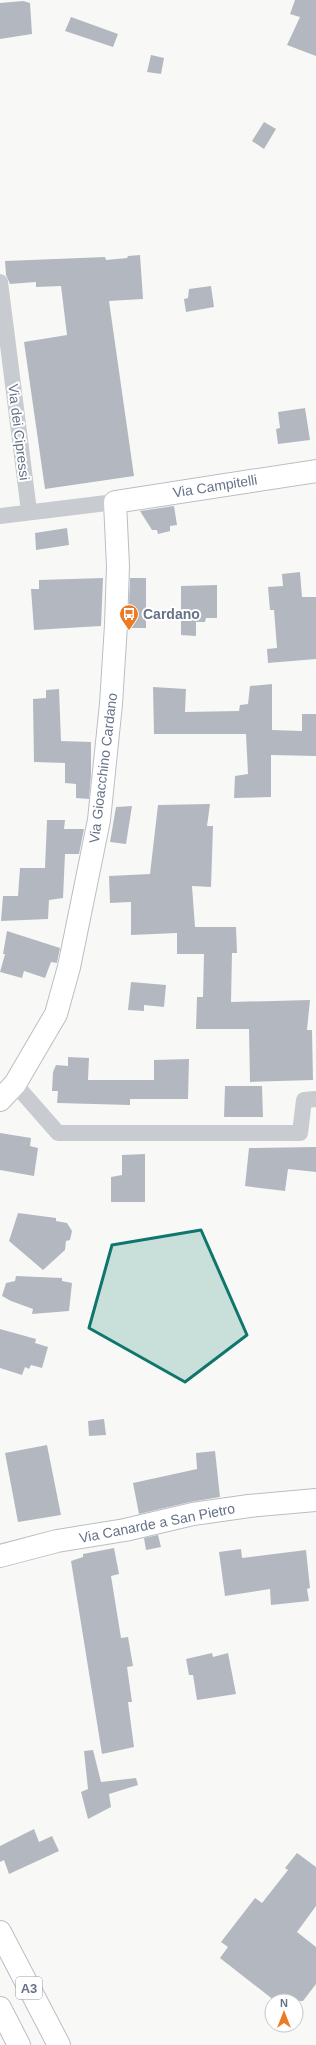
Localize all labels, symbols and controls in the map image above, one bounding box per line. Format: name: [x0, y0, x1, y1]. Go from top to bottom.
street label: Via dei Cipressi: [5, 383, 33, 481]
street label: Via Campitelli: [172, 471, 258, 501]
bus stop icon: Cardano: [118, 603, 140, 631]
place label: Cardano: [143, 606, 200, 622]
street label: Via Gioacchino Cardano: [86, 692, 120, 844]
street label: Via Canarde a San Pietro: [78, 1500, 237, 1546]
road number: A3: [16, 1977, 42, 1999]
north arrow: [264, 1993, 304, 2033]
text: N: [280, 1997, 288, 2009]

